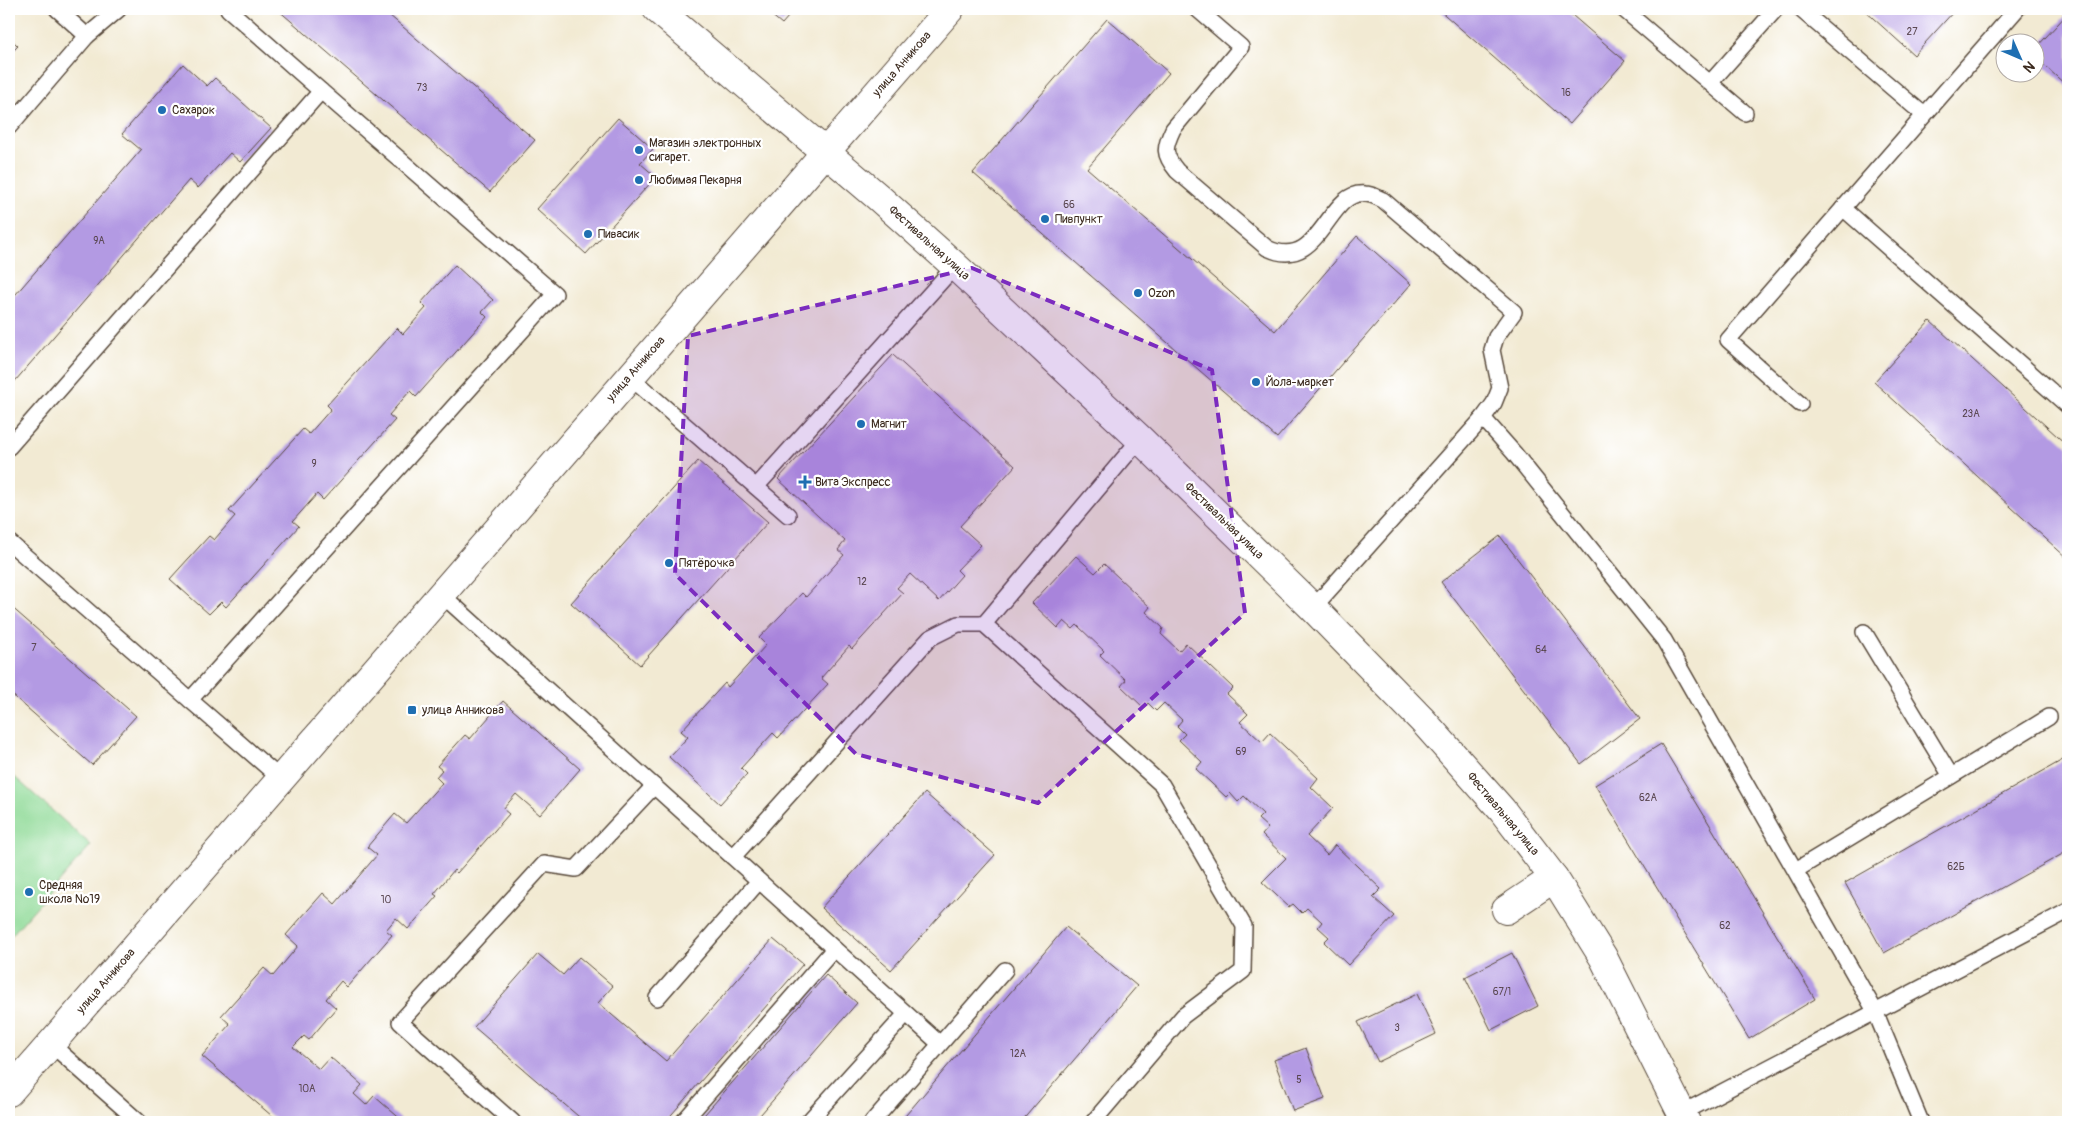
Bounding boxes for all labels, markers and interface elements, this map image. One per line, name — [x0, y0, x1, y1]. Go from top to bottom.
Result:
house number: 27 — [1907, 26, 1918, 38]
street label: улица Анникова — [869, 28, 935, 101]
north arrow — [1994, 32, 2044, 82]
text: N — [2019, 57, 2038, 76]
house number: 73 — [417, 82, 428, 94]
house number: 16 — [1561, 87, 1571, 99]
place label: Сахарок — [172, 103, 215, 118]
marker: Сахарок — [156, 104, 168, 116]
place label: Магазин электронных сигарет. — [649, 136, 761, 165]
marker: Магазин электронных сигарет. — [633, 144, 645, 156]
place label: Любимая Пекарня — [648, 173, 742, 188]
marker: Любимая Пекарня — [633, 174, 645, 186]
house number: 66 — [1063, 199, 1075, 211]
street label: Фестивальная улица — [885, 203, 973, 284]
place label: Пивпункт — [1055, 212, 1103, 227]
marker: Пивпункт — [1039, 213, 1051, 225]
place label: Пивасик — [598, 227, 640, 242]
marker: Пивасик — [582, 228, 594, 240]
house number: 9А — [93, 235, 105, 247]
place label: Ozon — [1148, 286, 1175, 301]
marker: Ozon — [1132, 287, 1144, 299]
street label: улица Анникова — [603, 333, 669, 406]
place label: Йола-маркет — [1266, 375, 1334, 390]
marker: Йола-маркет — [1250, 376, 1262, 388]
house number: 23А — [1962, 408, 1980, 420]
place label: Магнит — [871, 417, 907, 432]
marker: Магнит — [855, 418, 867, 430]
house number: 9 — [311, 458, 317, 470]
place label: Вита Экспресс — [815, 475, 891, 490]
marker: Вита Экспресс — [799, 476, 811, 488]
street label: Фестивальная улица — [1181, 479, 1267, 563]
place label: Пятёрочка — [679, 556, 735, 571]
marker: Пятёрочка — [663, 557, 675, 569]
house number: 12 — [857, 576, 867, 588]
house number: 7 — [31, 642, 37, 654]
house number: 64 — [1535, 644, 1547, 656]
place label: улица Анникова — [421, 703, 504, 718]
marker: улица Анникова — [406, 704, 418, 716]
house number: 69 — [1236, 746, 1246, 758]
street label: Фестивальная улица — [1464, 769, 1542, 859]
house number: 62А — [1639, 792, 1657, 804]
house number: 62Б — [1947, 861, 1965, 873]
place label: Средняя школа №19 — [39, 878, 100, 907]
marker: Средняя школа №19 — [23, 886, 35, 898]
house number: 10 — [381, 894, 392, 906]
house number: 62 — [1719, 920, 1731, 932]
street label: улица Анникова — [73, 945, 139, 1018]
house number: 67/1 — [1493, 986, 1511, 998]
house number: 3 — [1394, 1022, 1400, 1034]
house number: 12А — [1010, 1048, 1027, 1060]
house number: 5 — [1296, 1074, 1302, 1086]
house number: 10А — [298, 1083, 316, 1095]

